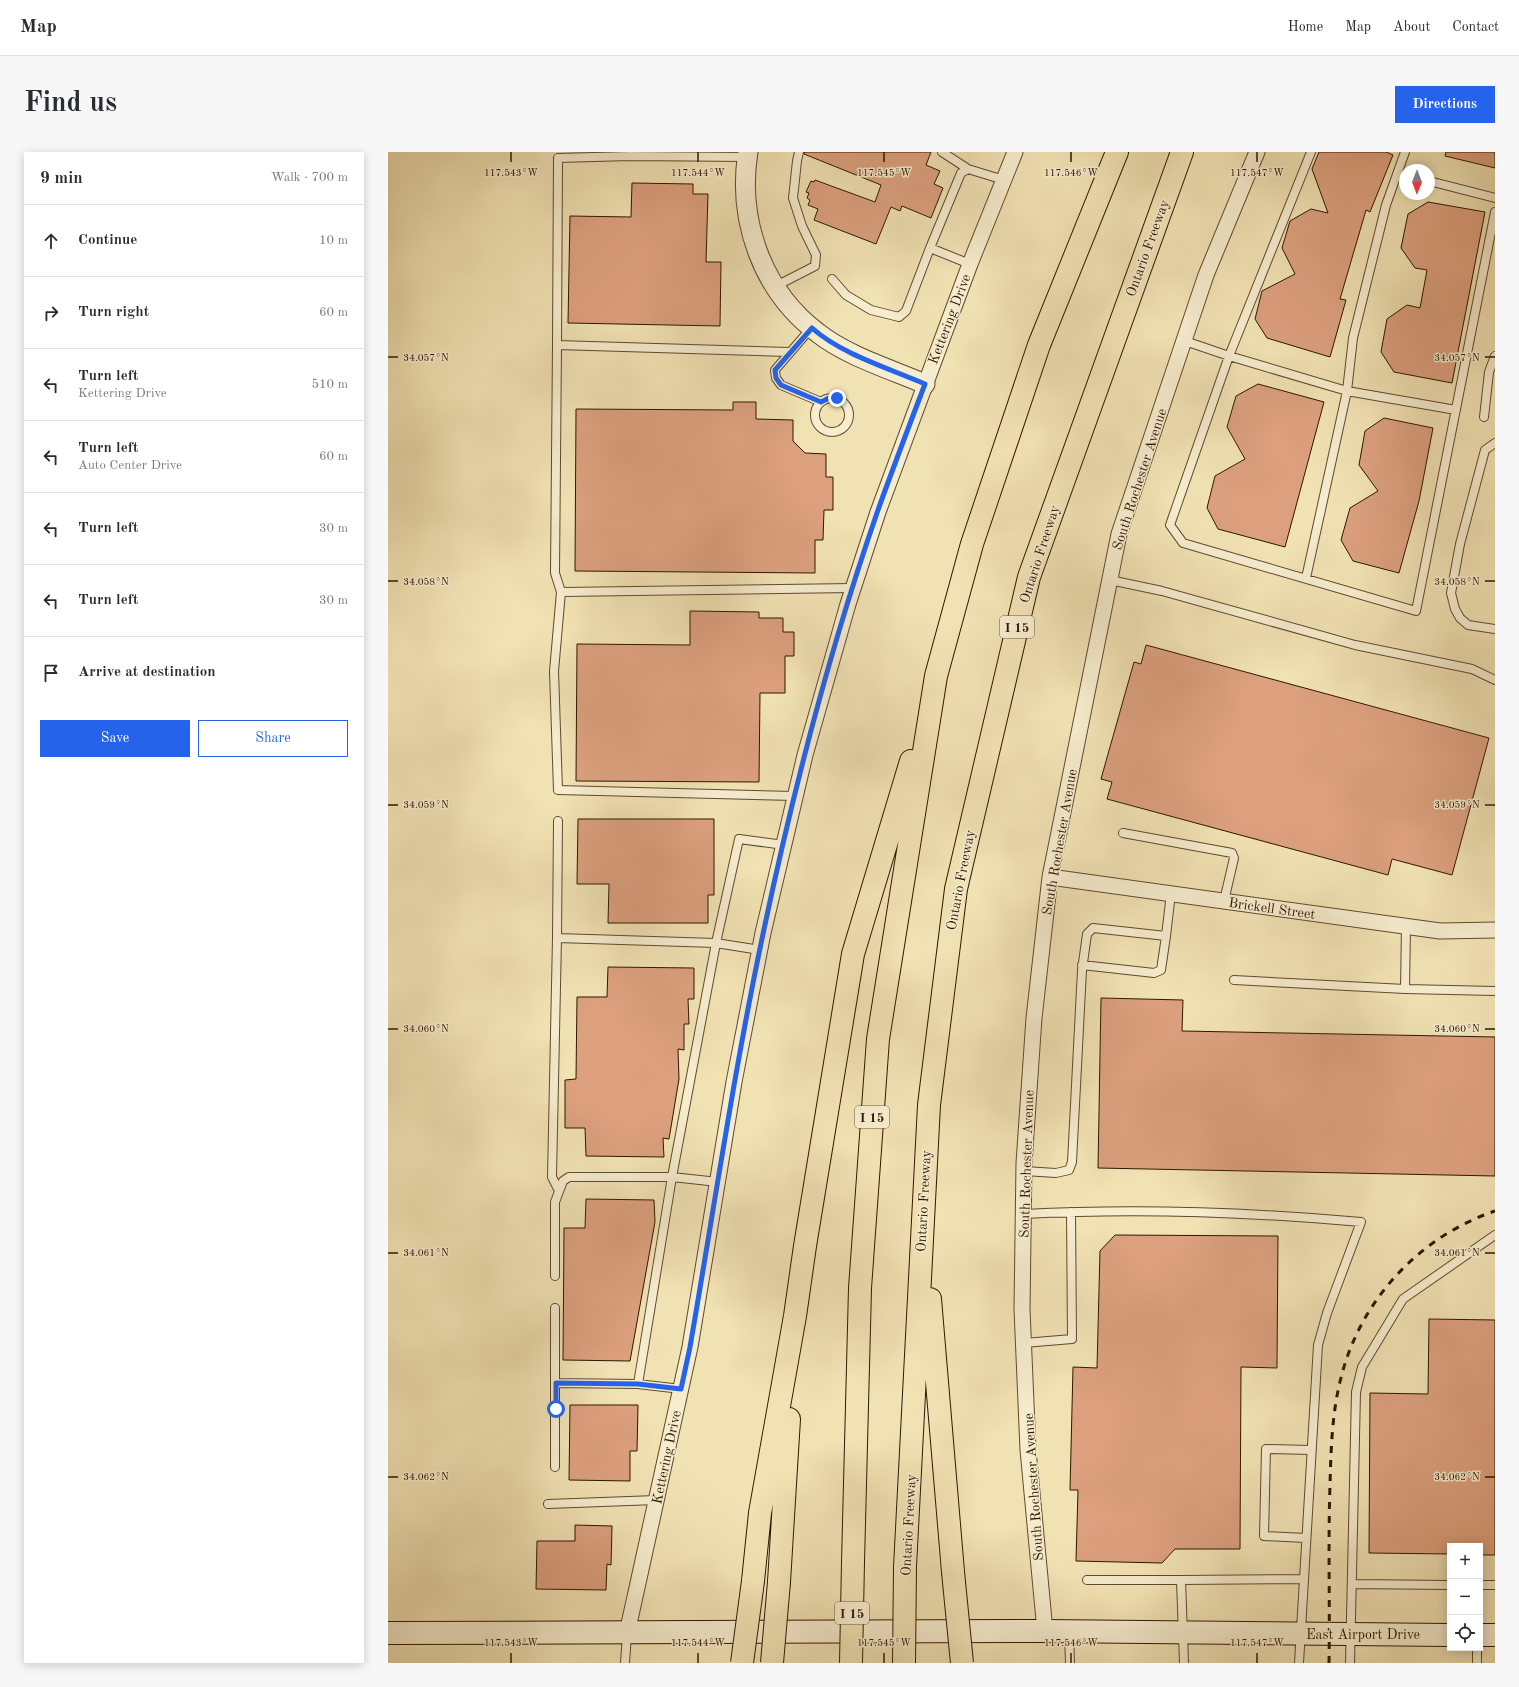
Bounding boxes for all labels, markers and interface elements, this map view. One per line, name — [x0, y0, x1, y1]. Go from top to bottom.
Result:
text: Map — [20, 18, 57, 37]
text: Home — [1288, 20, 1323, 34]
text: Map — [1345, 20, 1371, 34]
text: About — [1393, 20, 1430, 34]
text: Contact — [1452, 20, 1499, 34]
button: Directions — [1395, 86, 1495, 123]
text: Find us — [24, 90, 117, 118]
north arrow — [1399, 164, 1435, 200]
text: 117.543°W — [484, 168, 538, 178]
text: 117.544°W — [671, 168, 725, 178]
text: 117.545°W — [857, 168, 911, 178]
text: 117.546°W — [1044, 168, 1098, 178]
text: 117.547°W — [1230, 168, 1284, 178]
text: 9 min — [40, 170, 83, 187]
text: Walk · 700 m — [271, 171, 348, 184]
street label: Ontario Freeway — [1124, 197, 1172, 299]
icon: ahead — [40, 230, 62, 252]
text: Continue — [78, 233, 137, 248]
text: 10 m — [319, 234, 348, 247]
street label: Kettering Drive — [926, 272, 974, 366]
icon: right — [40, 302, 62, 324]
text: Turn right — [78, 305, 149, 320]
text: 60 m — [319, 306, 348, 319]
text: 34.057°N — [403, 353, 449, 363]
text: 34.057°N — [1434, 353, 1480, 363]
text: Turn left — [78, 369, 138, 384]
icon: left — [40, 374, 62, 396]
text: 510 m — [311, 378, 348, 391]
text: Kettering Drive — [78, 387, 167, 400]
route end — [828, 389, 846, 407]
street label: South Rochester Avenue — [1110, 407, 1170, 552]
text: Turn left — [78, 441, 138, 456]
icon: left — [40, 446, 62, 468]
text: 60 m — [319, 450, 348, 463]
text: Auto Center Drive — [78, 459, 182, 472]
street label: Ontario Freeway — [1018, 503, 1063, 605]
icon: left — [40, 518, 62, 540]
text: Turn left — [78, 521, 138, 536]
text: 30 m — [319, 522, 348, 535]
text: 34.058°N — [403, 577, 449, 587]
text: 34.058°N — [1434, 577, 1480, 587]
icon: left — [40, 590, 62, 612]
text: Turn left — [78, 593, 138, 608]
text: 30 m — [319, 594, 348, 607]
road number: I 15 — [1000, 616, 1034, 638]
icon: arrive — [40, 662, 62, 684]
text: Arrive at destination — [78, 665, 216, 680]
button: Save — [40, 720, 190, 757]
button: Share — [198, 720, 348, 757]
street label: South Rochester Avenue — [1040, 768, 1080, 916]
text: 34.059°N — [403, 800, 449, 810]
text: 34.059°N — [1434, 800, 1480, 810]
street label: Ontario Freeway — [944, 828, 978, 932]
street label: Brickell Street — [1228, 896, 1316, 922]
text: 34.060°N — [403, 1024, 449, 1034]
text: 34.060°N — [1434, 1024, 1480, 1034]
street label: South Rochester Avenue — [1017, 1090, 1037, 1238]
road number: I 15 — [855, 1106, 889, 1128]
street label: Ontario Freeway — [914, 1149, 934, 1252]
text: 34.061°N — [403, 1248, 449, 1258]
text: 34.061°N — [1434, 1248, 1480, 1258]
route start — [547, 1400, 565, 1418]
street label: Kettering Drive — [650, 1409, 684, 1505]
street label: South Rochester Avenue — [1022, 1413, 1046, 1561]
text: 34.062°N — [403, 1472, 449, 1482]
text: 34.062°N — [1434, 1472, 1480, 1482]
street label: Ontario Freeway — [899, 1473, 919, 1576]
map controls — [1447, 1543, 1483, 1651]
button: + — [1447, 1543, 1483, 1579]
button: − — [1447, 1579, 1483, 1615]
road number: I 15 — [835, 1602, 869, 1624]
button: locate — [1447, 1615, 1483, 1651]
street label: East Airport Drive — [1306, 1628, 1420, 1642]
text: 117.543°W — [484, 1638, 538, 1648]
text: 117.544°W — [671, 1638, 725, 1648]
text: 117.545°W — [857, 1638, 911, 1648]
text: 117.546°W — [1044, 1638, 1098, 1648]
text: 117.547°W — [1230, 1638, 1284, 1648]

